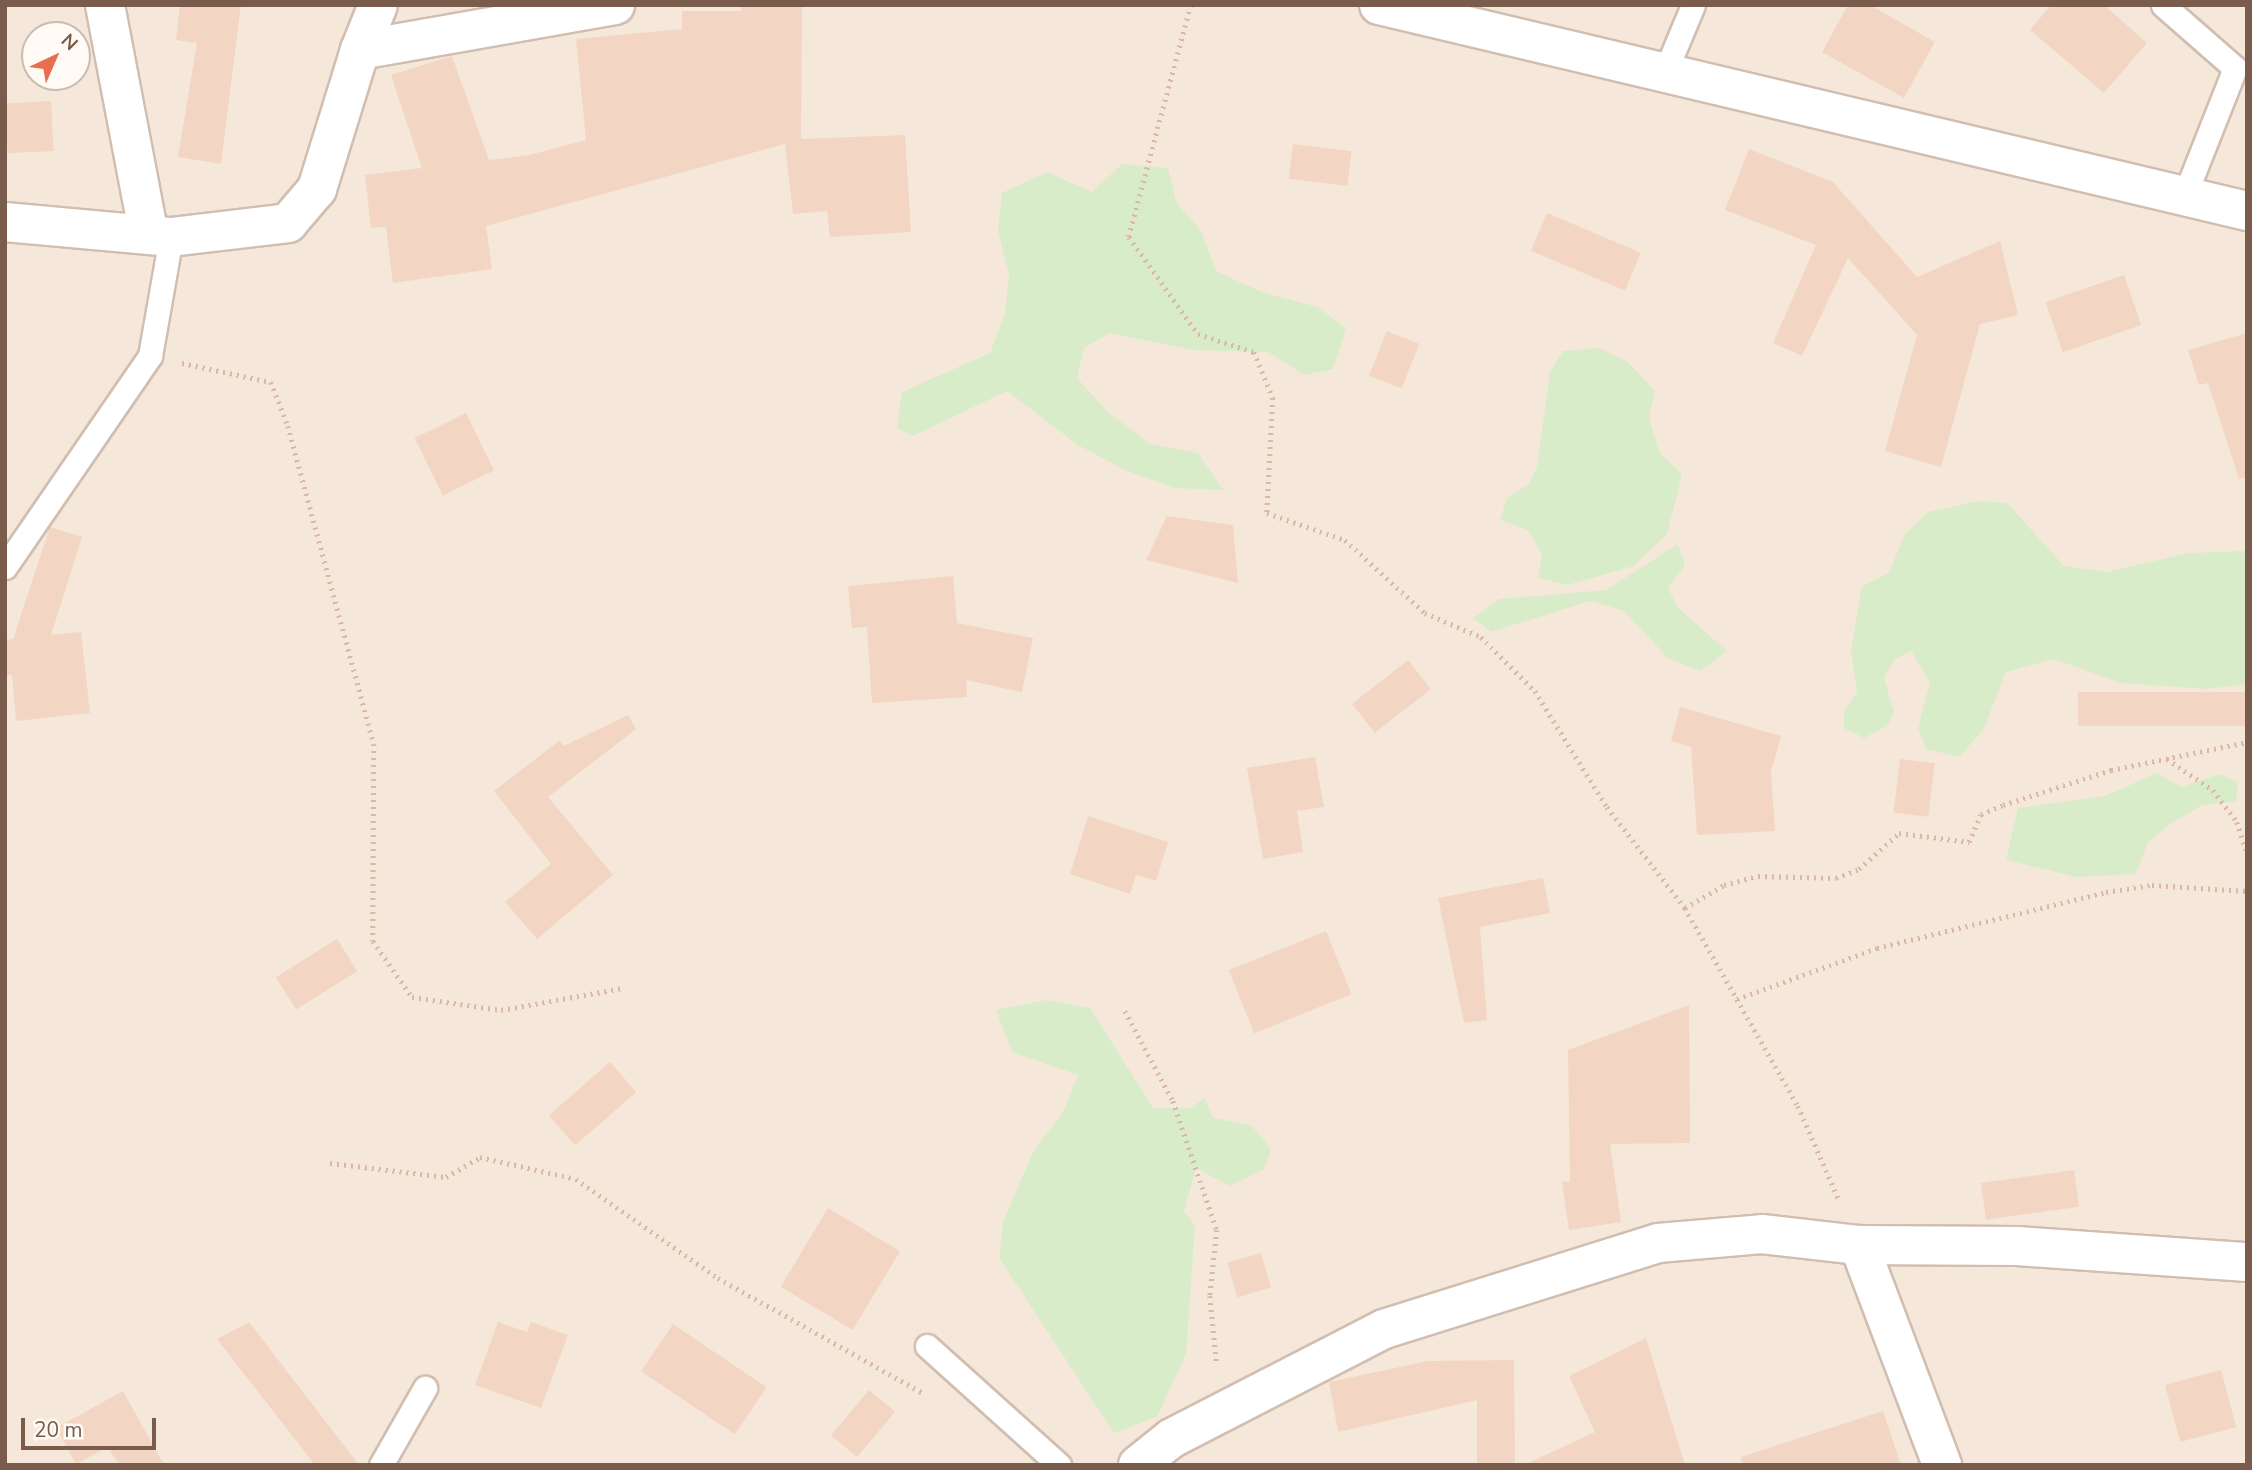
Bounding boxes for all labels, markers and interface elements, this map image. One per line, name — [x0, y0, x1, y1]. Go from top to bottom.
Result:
north arrow — [21, 21, 91, 91]
text: N — [55, 28, 83, 57]
scale bar — [24, 1404, 159, 1448]
text: 20 m — [34, 1416, 83, 1444]

